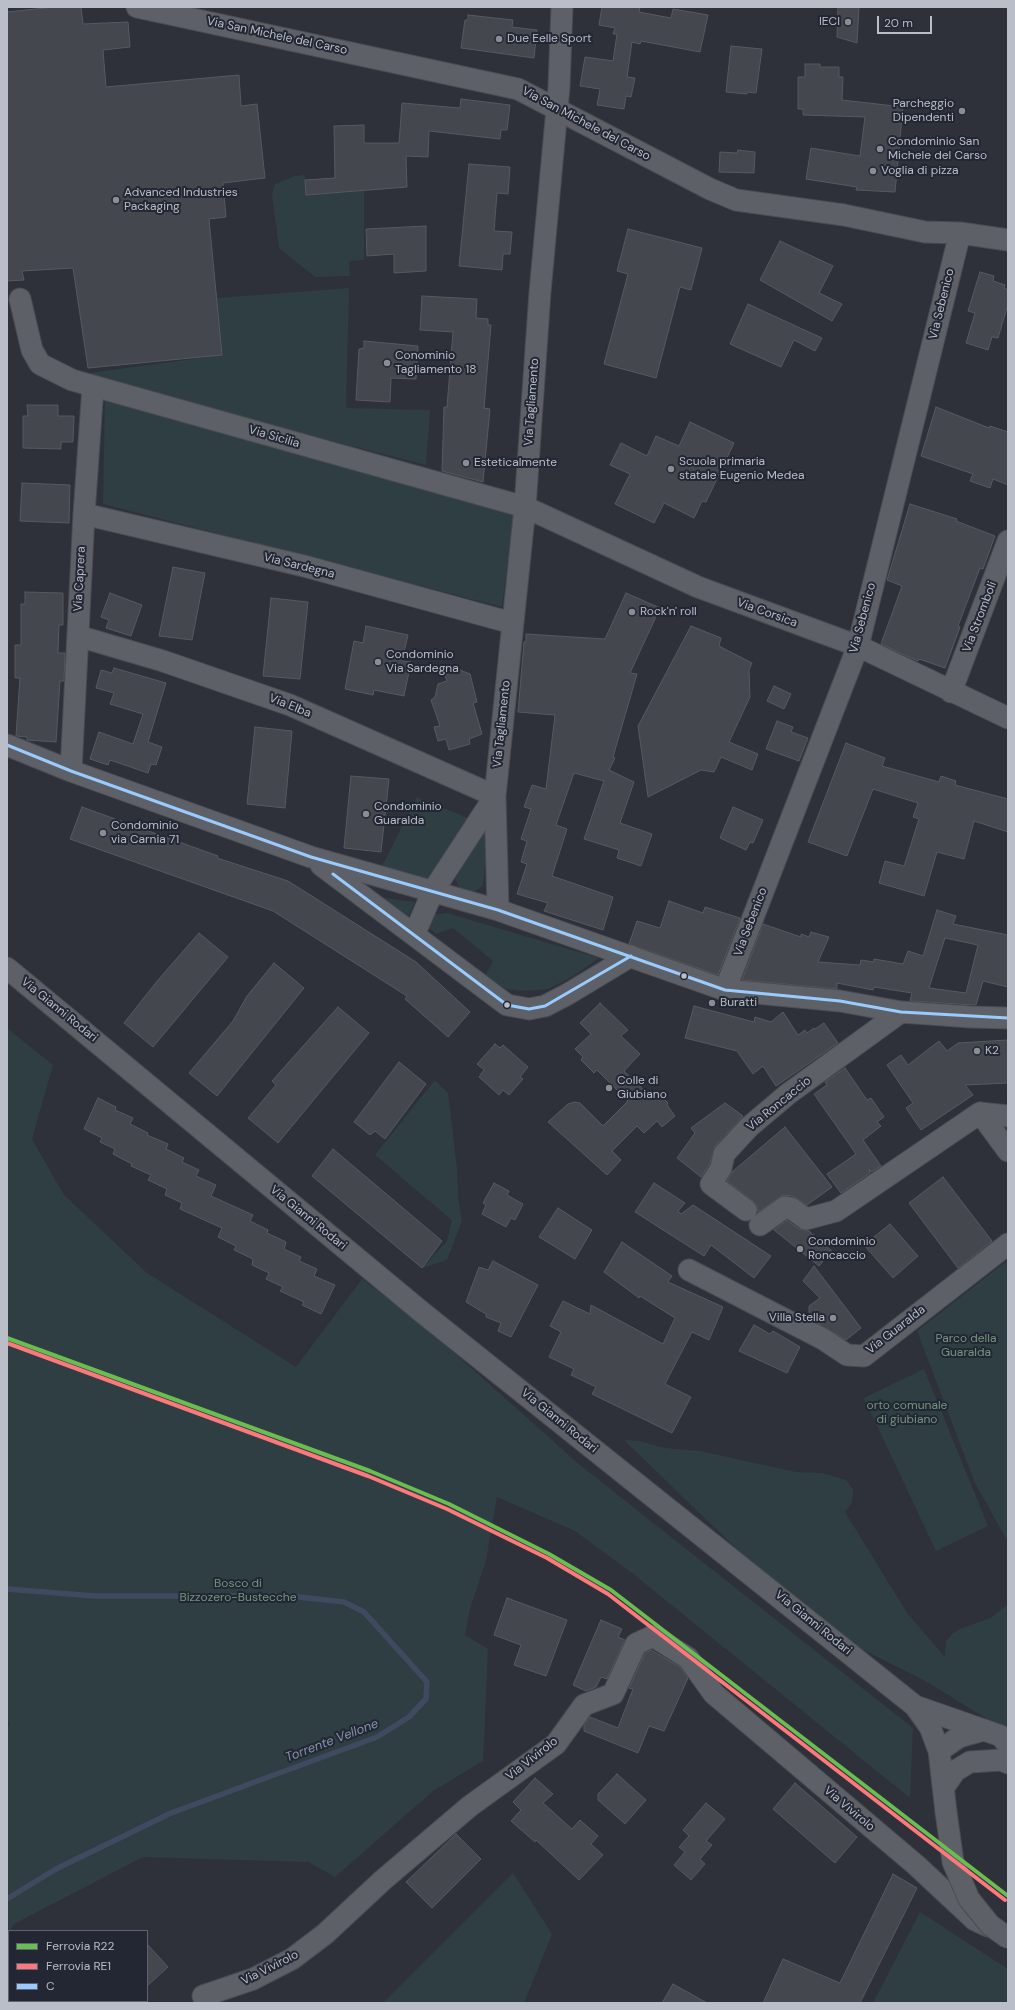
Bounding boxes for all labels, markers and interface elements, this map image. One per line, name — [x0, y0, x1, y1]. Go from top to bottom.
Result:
scale bar — [879, 8, 934, 34]
street label: Via San Michele del Carso — [205, 14, 349, 58]
place label: IECI — [819, 15, 840, 29]
text: 20 m — [884, 15, 913, 31]
marker: IECI — [843, 17, 853, 27]
place label: Due Eelle Sport — [507, 32, 592, 46]
marker: Due Eelle Sport — [494, 34, 504, 44]
street label: Via San Michele del Carso — [519, 84, 653, 164]
place label: Parcheggio Dipendenti — [893, 97, 954, 125]
marker: Parcheggio Dipendenti — [957, 106, 967, 116]
place label: Condominio San Michele del Carso — [888, 135, 987, 163]
marker: Condominio San Michele del Carso — [875, 144, 885, 154]
place label: Voglia di pizza — [881, 164, 959, 178]
marker: Voglia di pizza — [868, 166, 878, 176]
place label: Advanced Industries Packaging — [124, 186, 238, 214]
marker: Advanced Industries Packaging — [111, 195, 121, 205]
street label: Via Sebenico — [926, 267, 958, 341]
place label: Conominio Tagliamento 18 — [395, 349, 476, 377]
marker: Conominio Tagliamento 18 — [382, 358, 392, 368]
street label: Via Tagliamento — [522, 358, 542, 446]
street label: Via Sicilia — [247, 423, 301, 451]
place label: Scuola primaria statale Eugenio Medea — [679, 455, 805, 483]
place label: Esteticalmente — [474, 456, 557, 470]
marker: Esteticalmente — [461, 458, 471, 468]
marker: Scuola primaria statale Eugenio Medea — [666, 464, 676, 474]
street label: Via Caprera — [71, 546, 89, 612]
street label: Via Sardegna — [262, 550, 336, 582]
street label: Via Stromboli — [960, 580, 1000, 654]
street label: Via Sebenico — [847, 581, 879, 655]
street label: Via Corsica — [735, 595, 799, 631]
place label: Rock'n' roll — [640, 605, 697, 619]
marker: Rock'n' roll — [627, 607, 637, 617]
place label: Condominio Via Sardegna — [386, 648, 459, 676]
marker: Condominio Via Sardegna — [373, 657, 383, 667]
street label: Via Tagliamento — [490, 680, 514, 768]
street label: Via Elba — [267, 691, 313, 721]
place label: Condominio Guaralda — [374, 800, 442, 828]
marker: Condominio Guaralda — [361, 809, 371, 819]
place label: Condominio via Carnia 71 — [111, 819, 179, 847]
marker: Condominio via Carnia 71 — [98, 828, 108, 838]
street label: Via Sebenico — [731, 886, 771, 958]
unlabelled marker — [679, 971, 689, 981]
street label: Via Gianni Rodari — [18, 975, 100, 1045]
place label: Buratti — [720, 996, 757, 1010]
marker: Buratti — [707, 998, 717, 1008]
unlabelled marker — [502, 1000, 512, 1010]
place label: K2 — [985, 1044, 999, 1058]
marker: K2 — [972, 1046, 982, 1056]
place label: Colle di Giubiano — [617, 1074, 667, 1102]
street label: Via Roncaccio — [744, 1074, 814, 1134]
marker: Colle di Giubiano — [604, 1083, 614, 1093]
street label: Via Gianni Rodari — [267, 1183, 349, 1253]
place label: Condominio Roncaccio — [808, 1235, 876, 1263]
marker: Condominio Roncaccio — [795, 1244, 805, 1254]
street label: Via Guaralda — [864, 1303, 928, 1357]
place label: Villa Stella — [769, 1311, 825, 1325]
marker: Villa Stella — [828, 1313, 838, 1323]
park label: Parco della Guaralda — [936, 1332, 996, 1360]
street label: Via Gianni Rodari — [518, 1386, 600, 1456]
park label: orto comunale di giubiano — [867, 1399, 947, 1427]
park label: Bosco di Bizzozero-Bustecche — [179, 1577, 297, 1605]
street label: Via Gianni Rodari — [772, 1588, 854, 1658]
water label: Torrente Vellone — [283, 1716, 381, 1766]
street label: Via Vivirolo — [503, 1734, 561, 1784]
street label: Via Vivirolo — [821, 1784, 877, 1834]
legend — [8, 1930, 148, 2002]
text: Ferrovia R22 — [46, 1938, 114, 1954]
street label: Via Vivirolo — [239, 1948, 301, 1988]
text: Ferrovia RE1 — [46, 1958, 111, 1974]
text: C — [46, 1978, 55, 1994]

